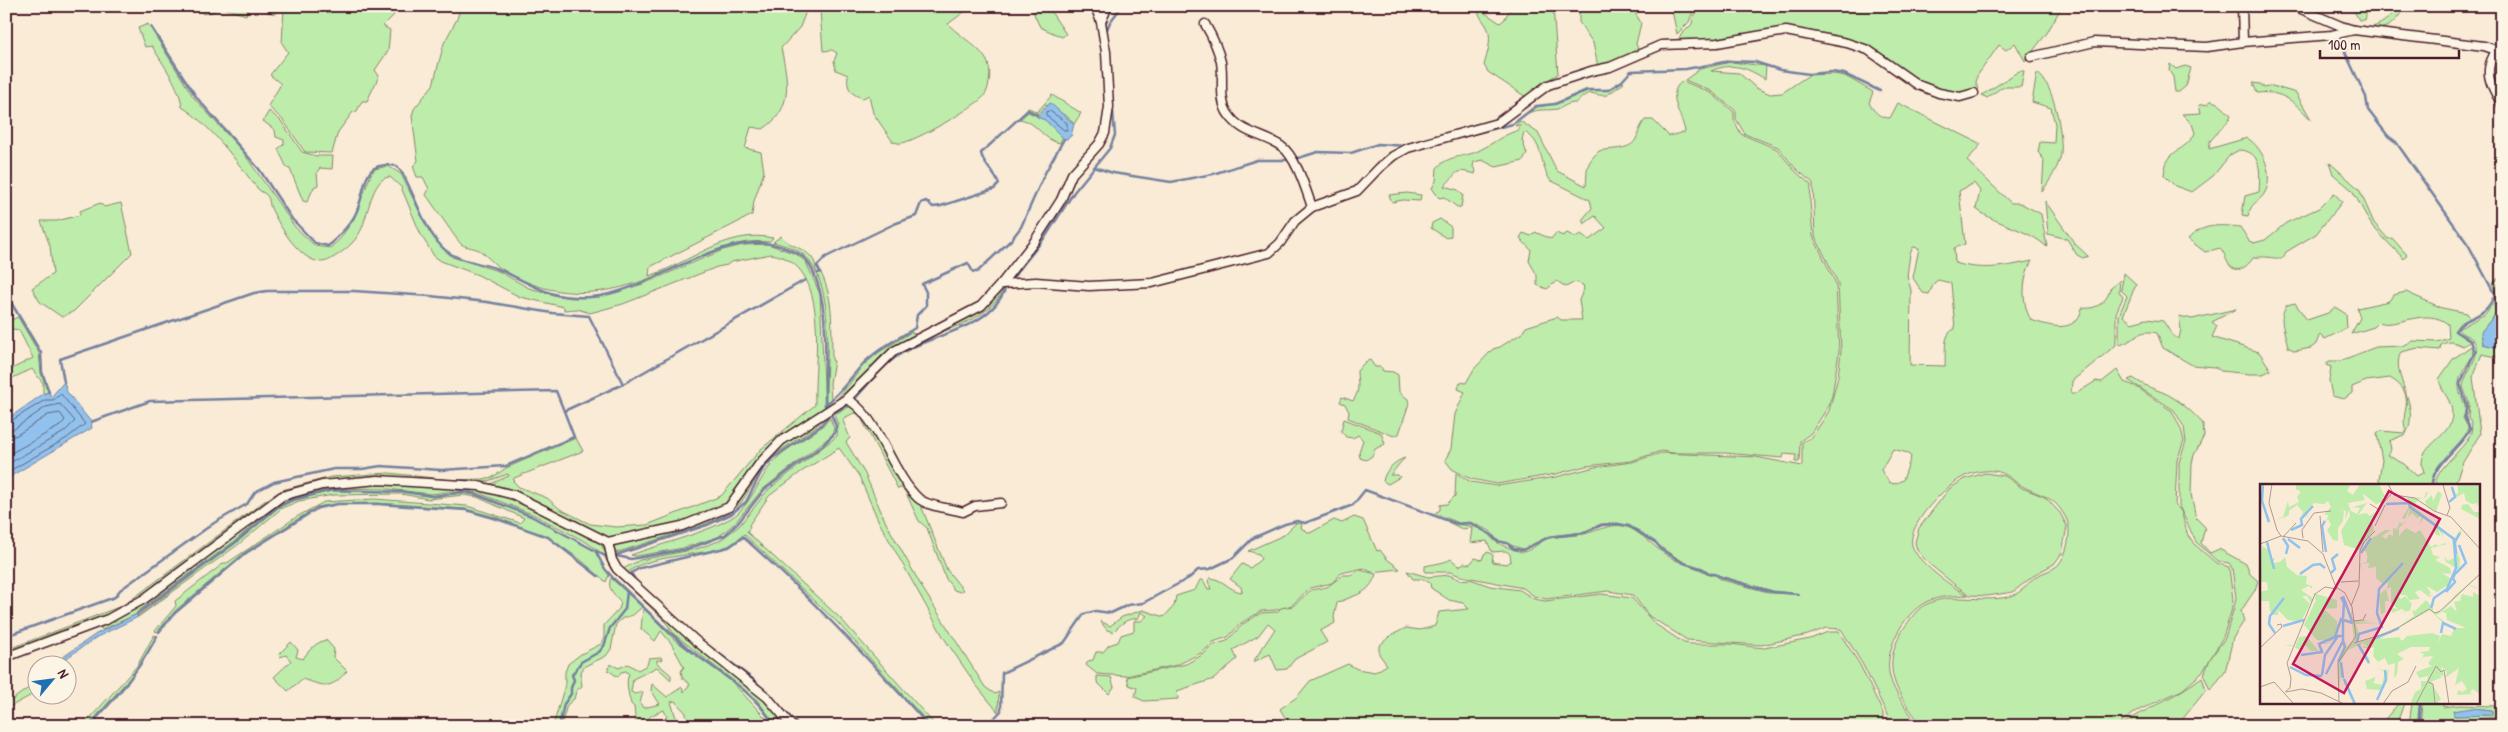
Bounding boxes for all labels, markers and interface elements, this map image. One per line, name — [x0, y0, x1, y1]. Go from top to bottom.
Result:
scale bar — [2320, 28, 2459, 60]
text: 100 m — [2328, 34, 2361, 55]
inset map — [2260, 484, 2480, 704]
north arrow — [28, 654, 78, 704]
text: N — [54, 666, 74, 682]

